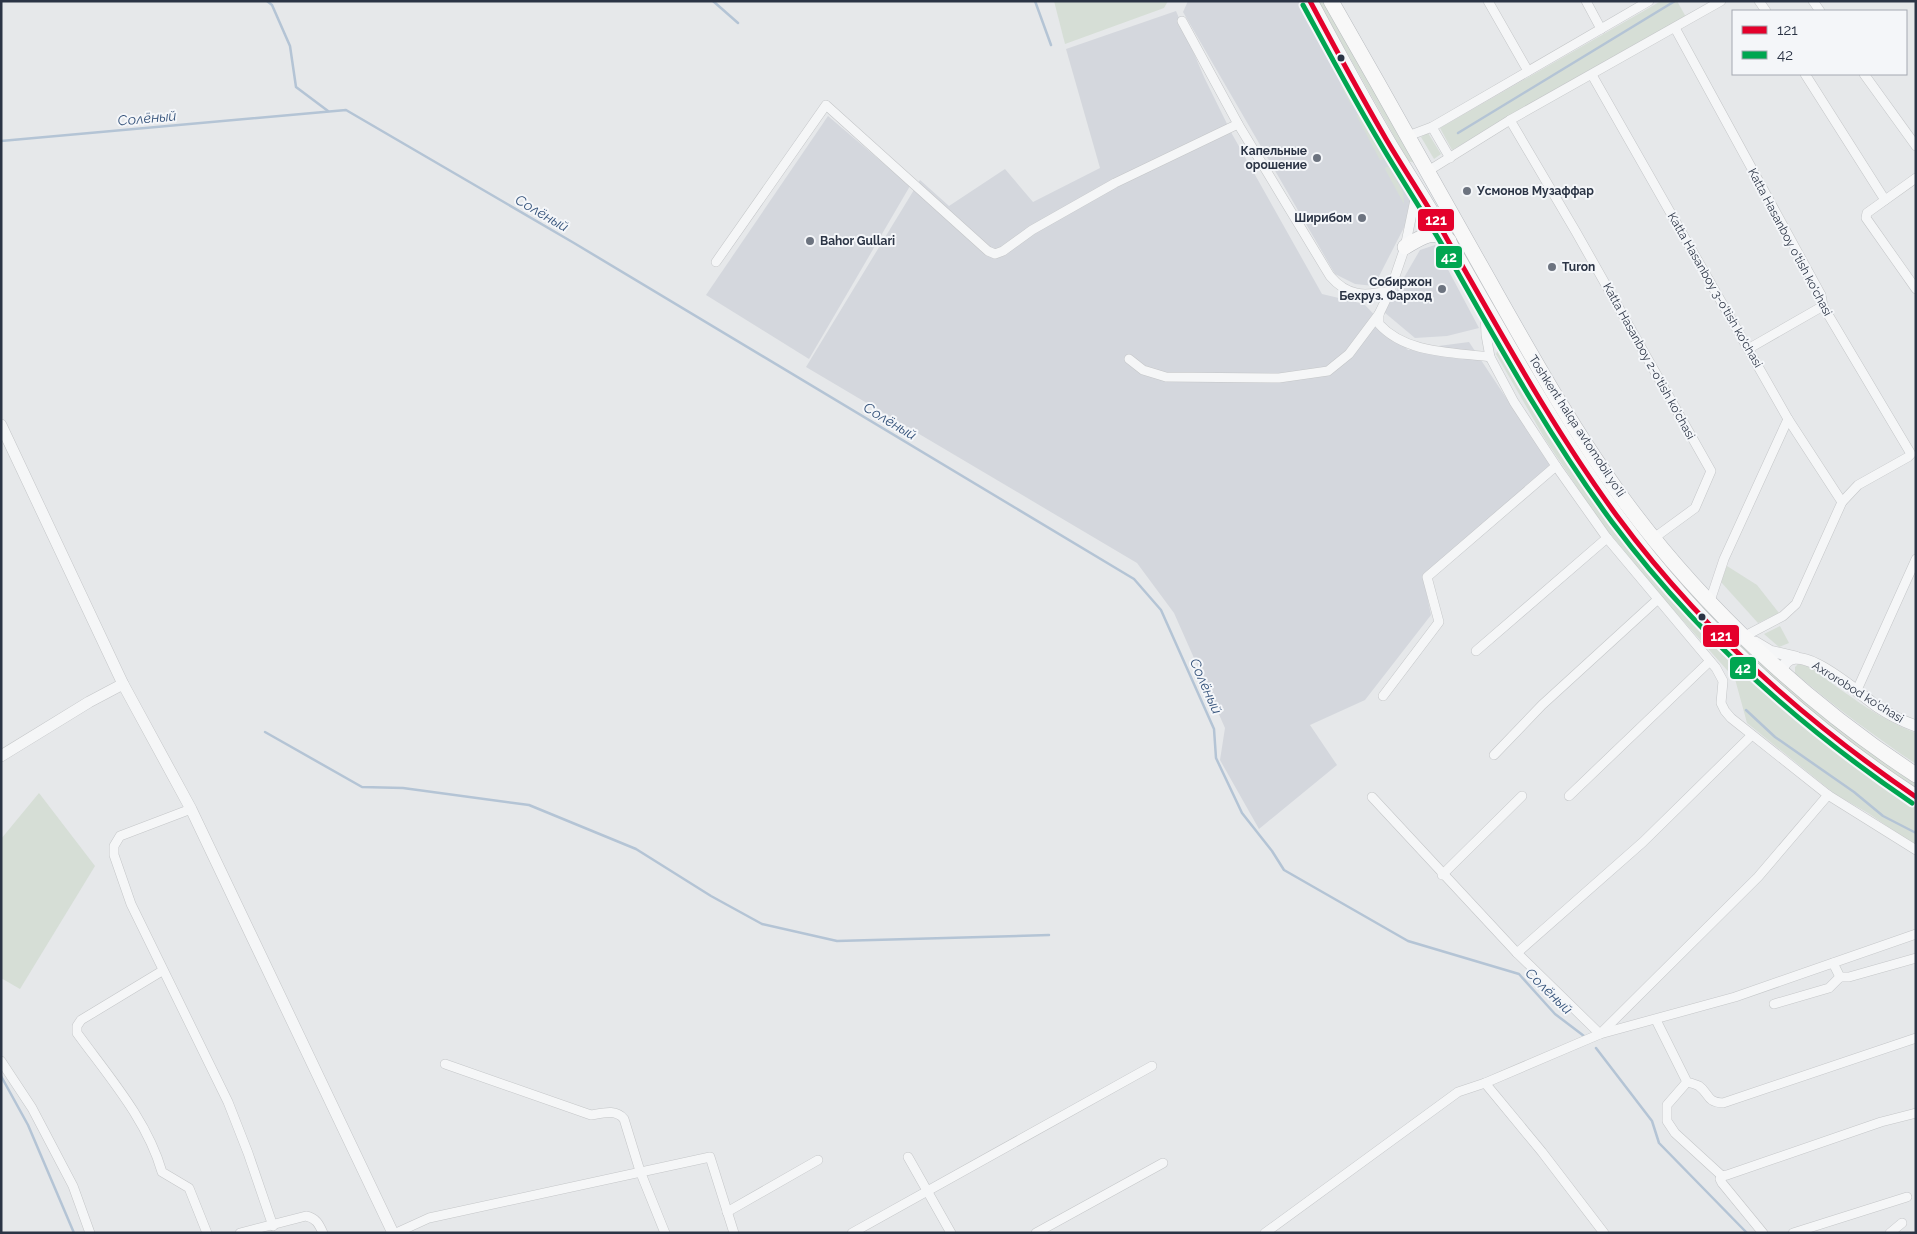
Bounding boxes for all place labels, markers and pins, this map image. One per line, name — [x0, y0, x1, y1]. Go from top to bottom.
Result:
unlabelled marker — [1336, 53, 1346, 63]
place label: Капельные орошение — [1241, 144, 1307, 172]
marker: Капельные орошение — [1311, 152, 1323, 164]
place label: Усмонов Музаффар — [1476, 184, 1594, 198]
marker: Усмонов Музаффар — [1461, 185, 1473, 197]
place label: Ширибом — [1294, 211, 1352, 225]
marker: Ширибом — [1356, 212, 1368, 224]
place label: Bahor Gullari — [820, 234, 895, 248]
marker: Bahor Gullari — [804, 235, 816, 247]
place label: Turon — [1562, 260, 1595, 274]
marker: Turon — [1546, 261, 1558, 273]
place label: Собиржон Бехруз. Фарход — [1339, 275, 1432, 303]
marker: Собиржон Бехруз. Фарход — [1436, 283, 1448, 295]
unlabelled marker — [1697, 612, 1707, 622]

